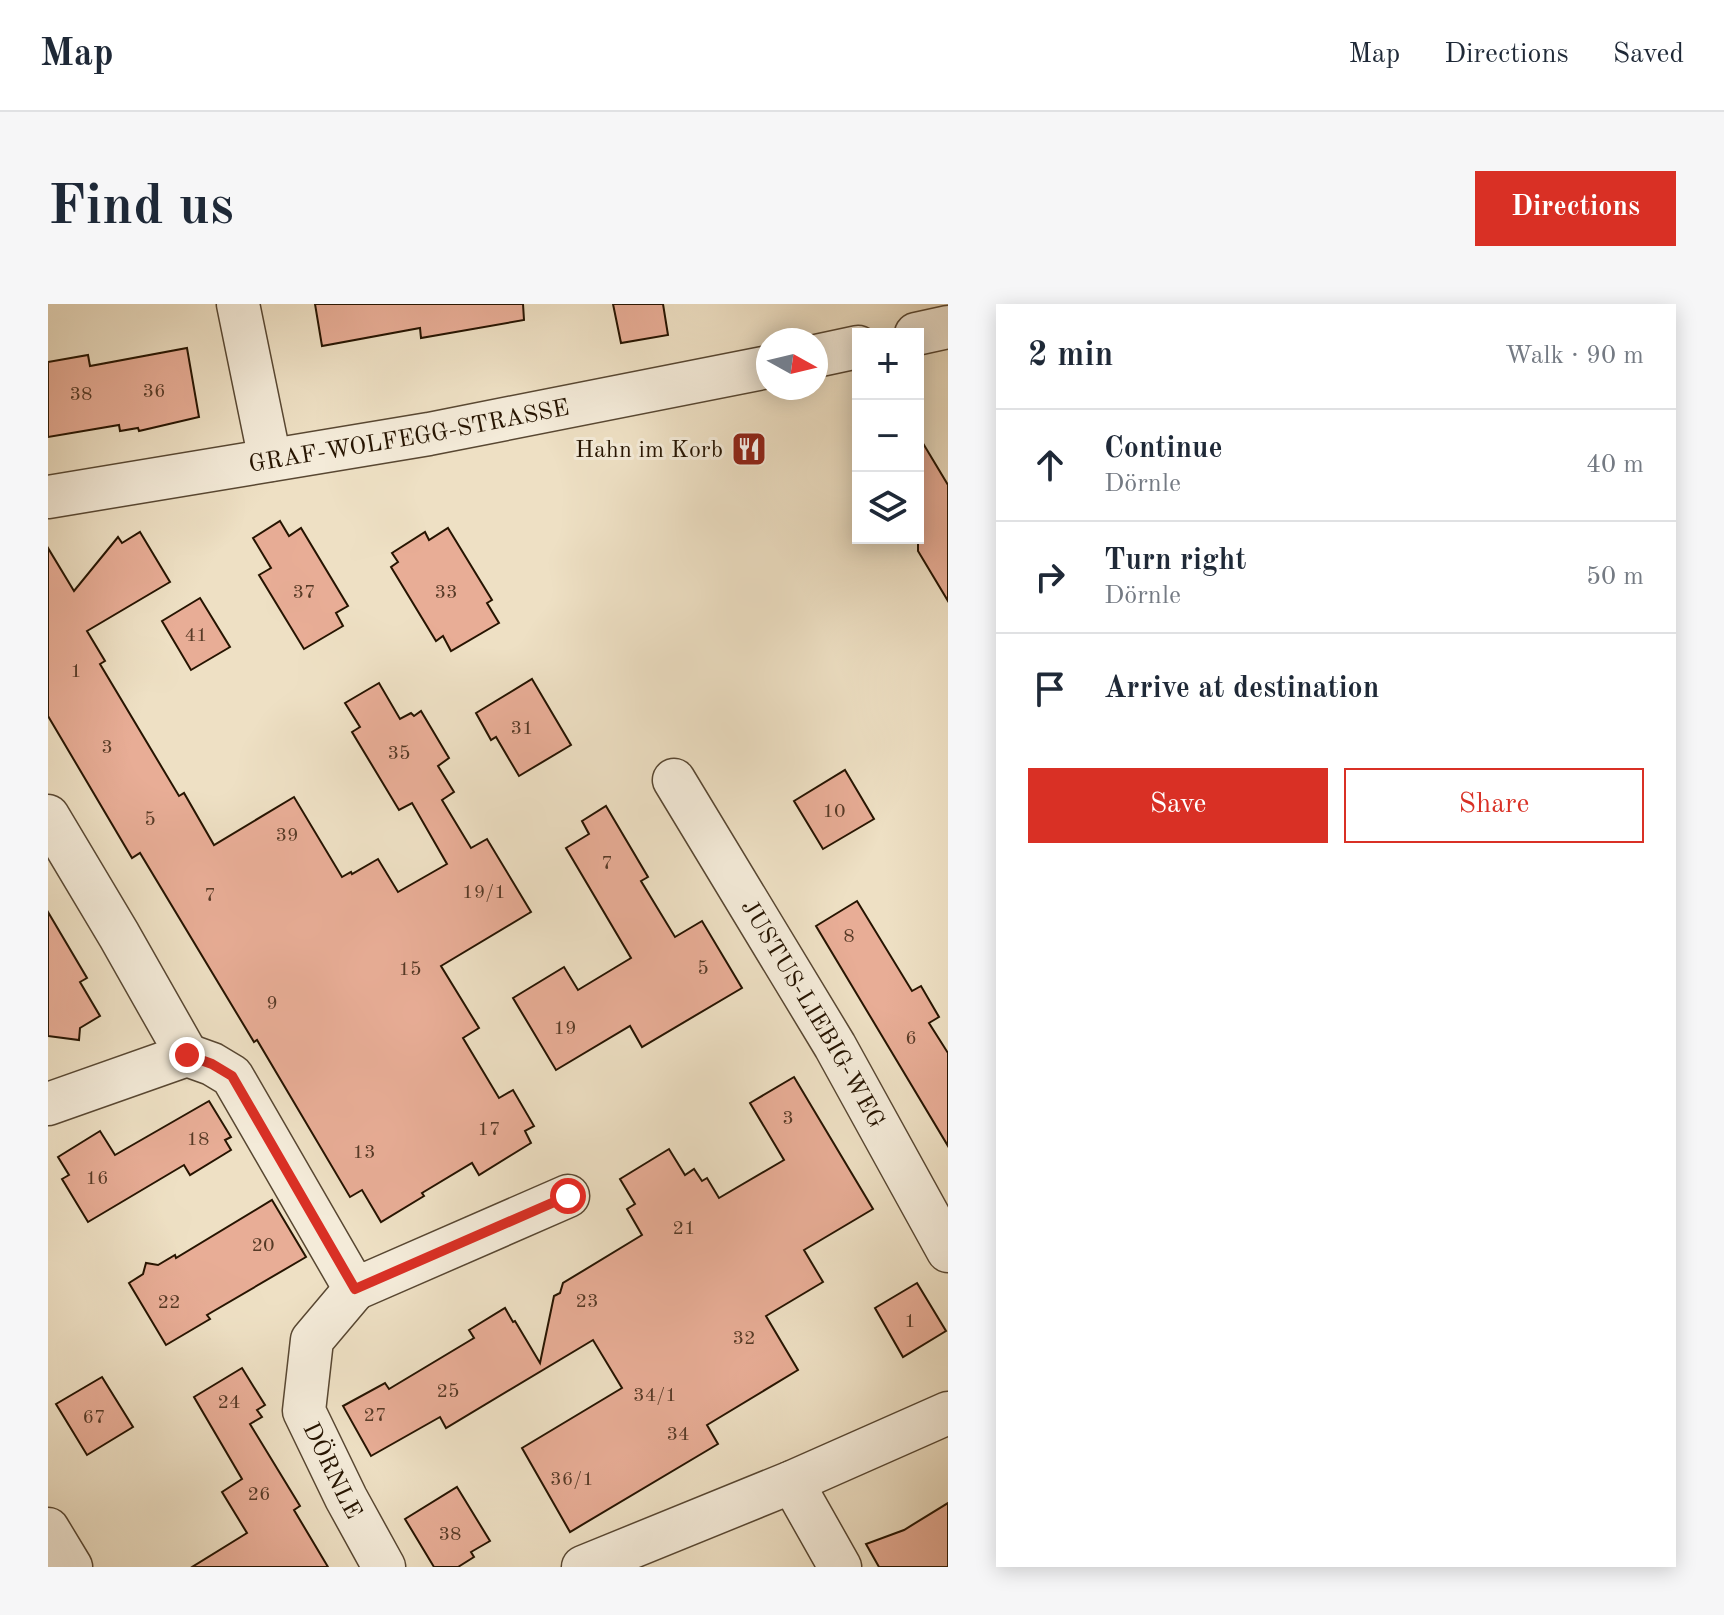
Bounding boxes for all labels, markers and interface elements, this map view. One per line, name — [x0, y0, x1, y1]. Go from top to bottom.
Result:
text: Map — [40, 36, 114, 74]
text: Map — [1348, 41, 1400, 69]
text: Directions — [1444, 41, 1569, 69]
text: Saved — [1613, 41, 1684, 69]
button: Directions — [1475, 171, 1676, 246]
text: Find us — [48, 180, 234, 236]
north arrow — [756, 328, 828, 400]
map controls — [852, 328, 924, 544]
button: + — [852, 328, 924, 400]
text: 2 min — [1028, 339, 1113, 373]
text: Walk · 90 m — [1505, 343, 1644, 369]
house number: 36 — [142, 382, 166, 402]
house number: 38 — [69, 385, 93, 405]
street label: GRAF-WOLFEGG-STRASSE — [247, 397, 571, 478]
button: − — [852, 400, 924, 472]
restaurant icon: Hahn im Korb — [730, 430, 768, 468]
text: Continue — [1104, 434, 1223, 464]
place label: Hahn im Korb — [575, 439, 723, 463]
icon: ahead — [1028, 443, 1072, 487]
text: 40 m — [1586, 452, 1644, 478]
text: Dörnle — [1104, 471, 1181, 497]
button: layers — [852, 472, 924, 544]
text: Turn right — [1104, 546, 1246, 576]
icon: right — [1028, 555, 1072, 599]
text: 50 m — [1586, 564, 1644, 590]
house number: 37 — [292, 583, 316, 603]
house number: 33 — [434, 583, 458, 603]
text: Dörnle — [1104, 583, 1181, 609]
house number: 41 — [184, 626, 208, 646]
house number: 1 — [70, 662, 82, 682]
icon: arrive — [1028, 667, 1072, 711]
text: Arrive at destination — [1104, 674, 1379, 704]
house number: 31 — [510, 719, 534, 739]
house number: 3 — [101, 738, 113, 758]
house number: 35 — [387, 744, 411, 764]
button: Save — [1028, 768, 1328, 843]
button: Share — [1344, 768, 1644, 843]
house number: 10 — [822, 802, 846, 822]
house number: 5 — [144, 810, 156, 830]
house number: 39 — [275, 826, 299, 846]
house number: 7 — [601, 854, 613, 874]
house number: 19/1 — [462, 883, 506, 903]
house number: 7 — [204, 886, 216, 906]
street label: JUSTUS-LIEBIG-WEG — [736, 896, 888, 1133]
house number: 8 — [843, 927, 855, 947]
house number: 5 — [697, 959, 709, 979]
house number: 15 — [398, 960, 422, 980]
house number: 9 — [266, 994, 278, 1014]
house number: 19 — [553, 1019, 577, 1039]
house number: 6 — [905, 1029, 917, 1049]
route end — [169, 1037, 205, 1073]
house number: 3 — [782, 1109, 794, 1129]
house number: 17 — [477, 1120, 501, 1140]
house number: 18 — [186, 1130, 210, 1150]
house number: 13 — [352, 1143, 376, 1163]
house number: 16 — [85, 1169, 109, 1189]
route start — [550, 1178, 586, 1214]
house number: 21 — [672, 1219, 696, 1239]
house number: 20 — [251, 1236, 275, 1256]
house number: 23 — [575, 1292, 599, 1312]
house number: 22 — [157, 1293, 181, 1313]
house number: 1 — [904, 1312, 916, 1332]
house number: 32 — [732, 1329, 756, 1349]
house number: 25 — [436, 1382, 460, 1402]
house number: 34/1 — [633, 1386, 677, 1406]
house number: 24 — [217, 1393, 241, 1413]
house number: 27 — [363, 1406, 387, 1426]
house number: 67 — [82, 1408, 106, 1428]
street label: DÖRNLE — [297, 1419, 365, 1523]
house number: 34 — [666, 1425, 690, 1445]
house number: 36/1 — [550, 1470, 594, 1490]
house number: 26 — [247, 1485, 271, 1505]
house number: 38 — [438, 1525, 462, 1545]

